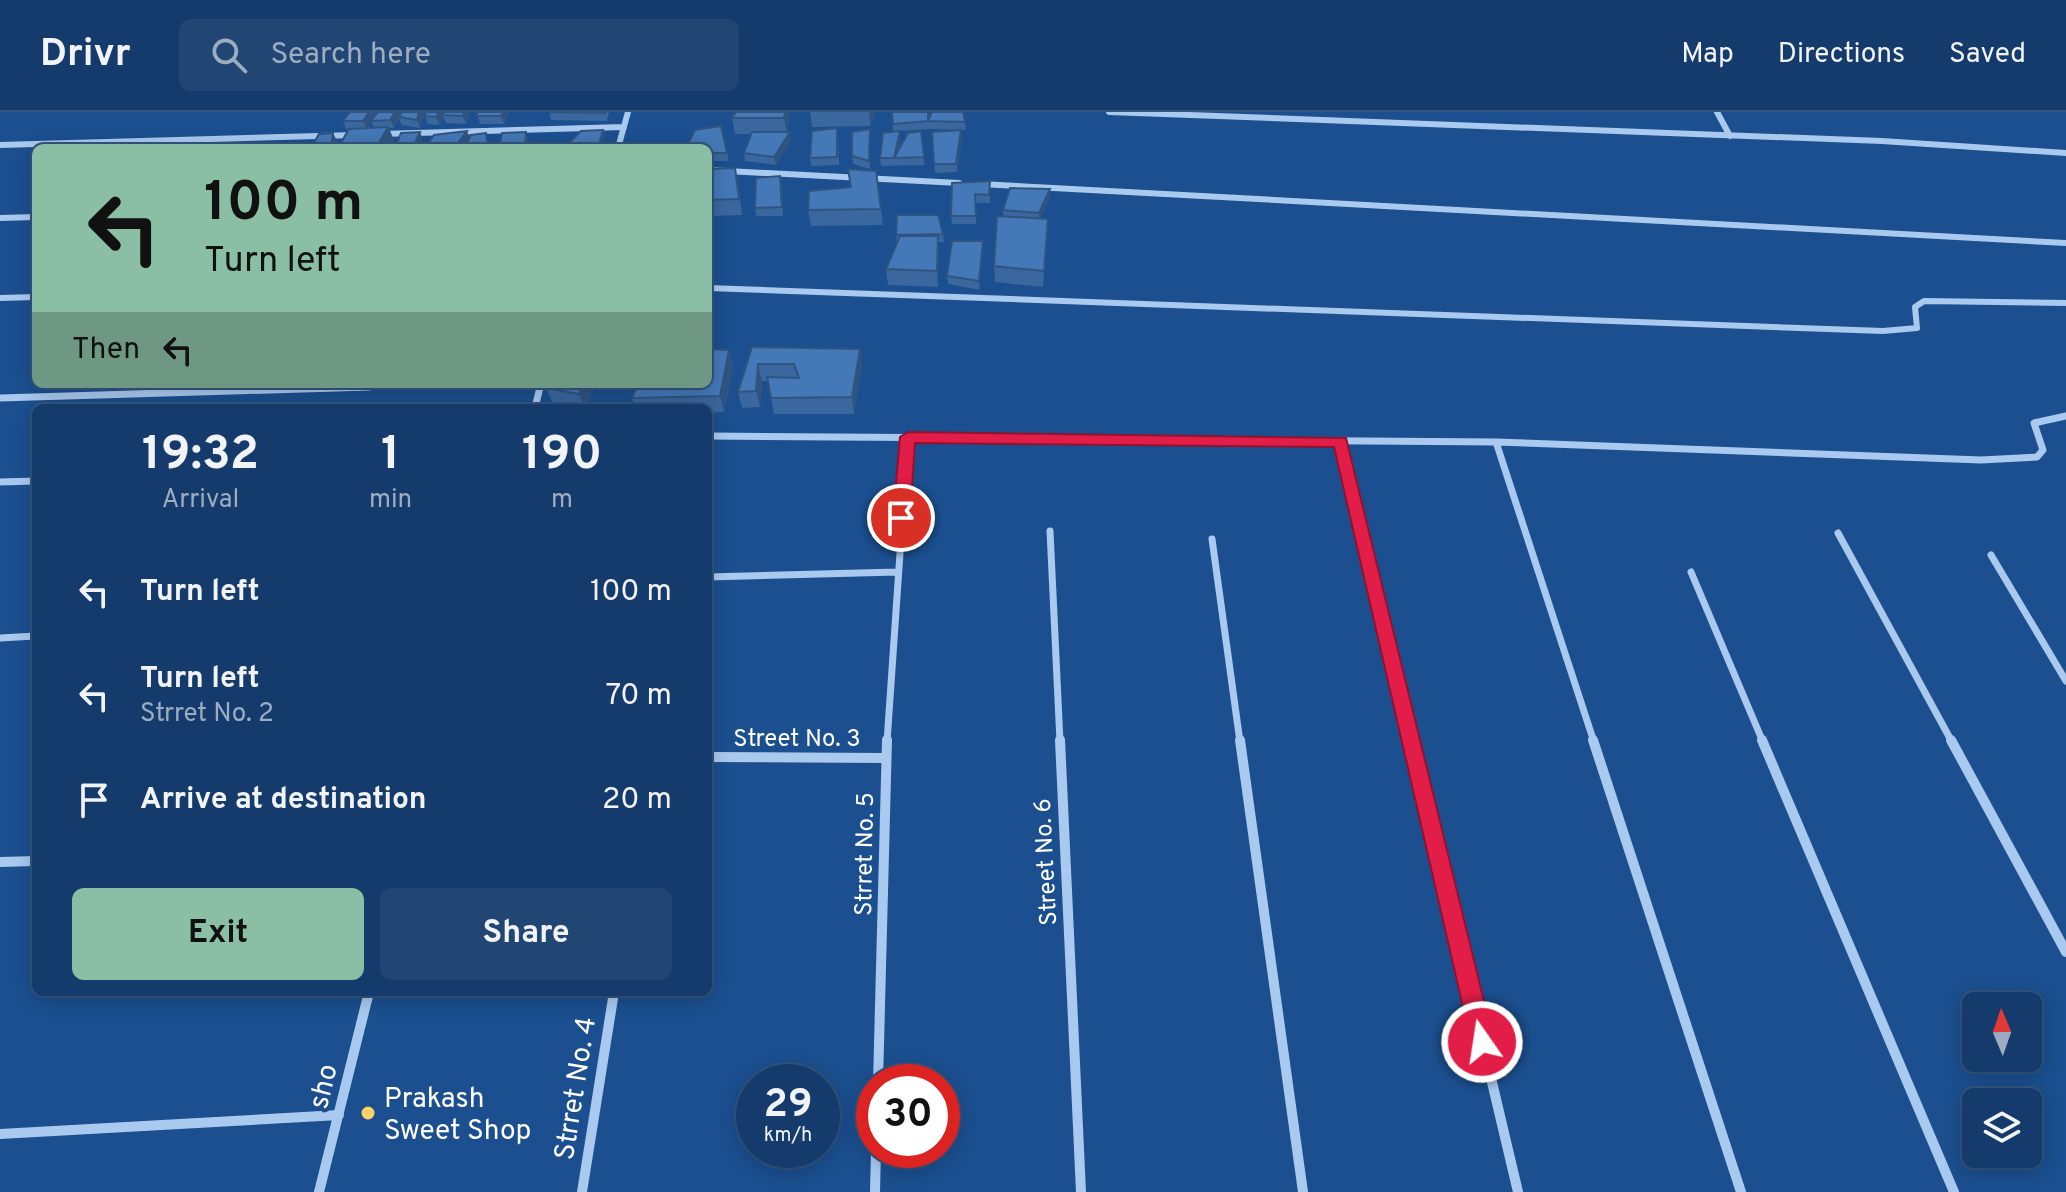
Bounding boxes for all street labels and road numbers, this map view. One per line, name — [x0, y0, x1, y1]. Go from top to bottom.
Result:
street label: Street No. 3 — [733, 725, 861, 755]
street label: Strret No. 5 — [850, 792, 882, 916]
street label: Street No. 6 — [1029, 798, 1065, 926]
street label: Strret No. 4 — [548, 1014, 606, 1163]
street label: sho — [302, 1061, 348, 1113]

